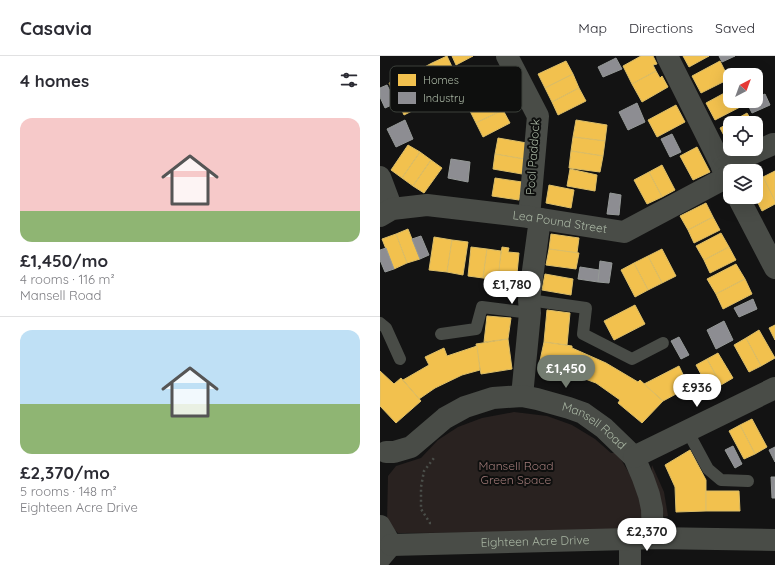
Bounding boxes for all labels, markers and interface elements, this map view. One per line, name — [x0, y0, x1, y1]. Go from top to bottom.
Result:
text: Casavia — [20, 16, 92, 40]
text: Map — [578, 19, 607, 37]
text: Directions — [629, 19, 693, 37]
text: Saved — [715, 19, 755, 37]
legend — [390, 66, 522, 112]
north arrow — [723, 68, 763, 108]
map controls — [723, 68, 763, 204]
icon: filters — [338, 69, 360, 91]
text: 4 homes — [20, 70, 89, 91]
text: Homes — [423, 73, 459, 87]
text: Industry — [423, 91, 465, 105]
button: locate — [723, 116, 763, 156]
street label: Pool Paddock — [522, 118, 543, 196]
icon: home — [154, 144, 226, 216]
button: layers — [723, 164, 763, 204]
street label: Lea Pound Street — [512, 207, 608, 236]
text: £1,450/mo — [20, 250, 108, 271]
text: 4 rooms · 116 m² — [20, 271, 115, 287]
pin: £1,780 — [479, 271, 545, 305]
text: £1,780 — [493, 276, 532, 292]
text: Mansell Road — [20, 287, 101, 303]
pin: £1,450 — [533, 355, 599, 389]
icon: home — [154, 356, 226, 428]
text: £1,450 — [546, 360, 586, 376]
pin: £936 — [673, 374, 721, 408]
text: £936 — [682, 379, 712, 395]
street label: Mansell Road — [561, 398, 629, 452]
park label: Mansell Road Green Space — [478, 458, 554, 487]
text: £2,370/mo — [20, 462, 110, 483]
text: 5 rooms · 148 m² — [20, 483, 117, 499]
text: Eighteen Acre Drive — [20, 499, 138, 515]
pin: £2,370 — [614, 518, 680, 552]
text: £2,370 — [626, 523, 668, 539]
street label: Eighteen Acre Drive — [480, 532, 590, 550]

